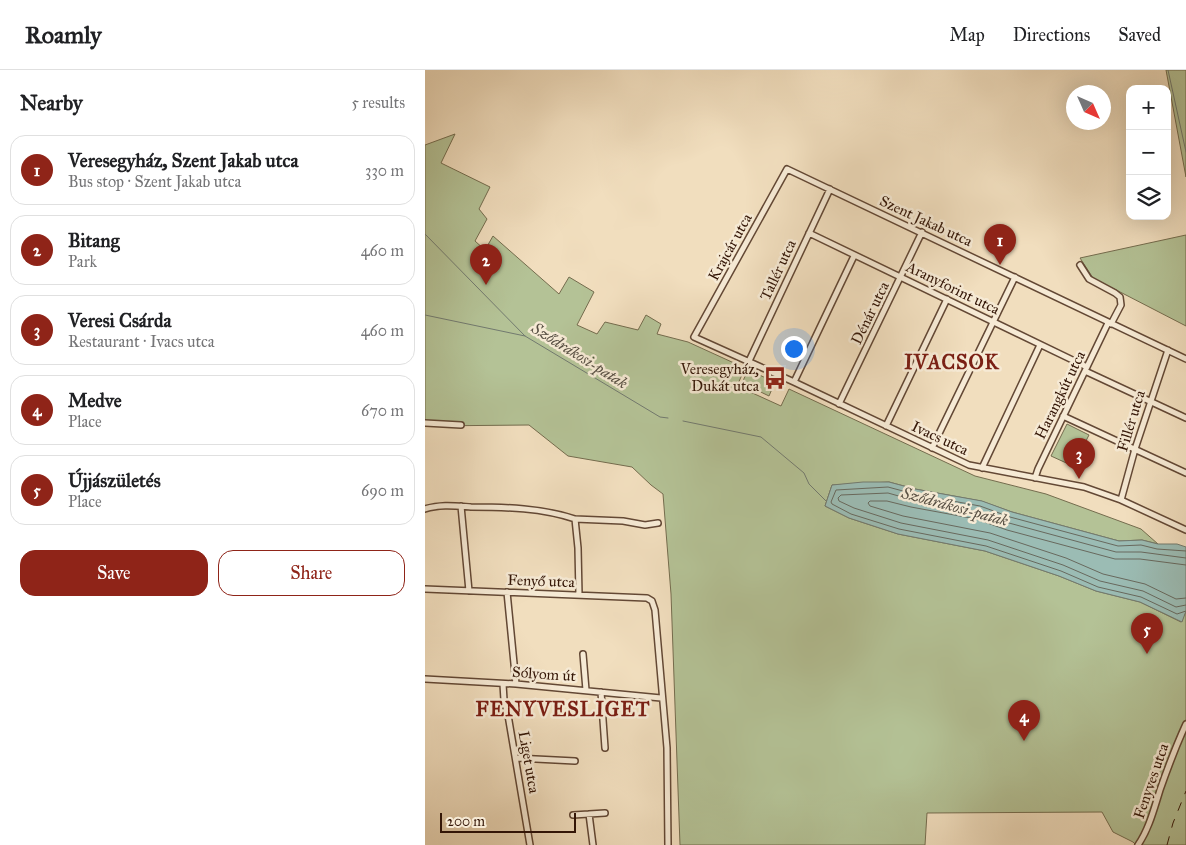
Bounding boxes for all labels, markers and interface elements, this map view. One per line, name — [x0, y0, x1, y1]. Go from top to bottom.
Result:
text: Roamly — [25, 20, 102, 50]
text: Map — [949, 24, 985, 46]
text: Directions — [1013, 24, 1090, 46]
text: Saved — [1118, 24, 1161, 46]
north arrow — [1066, 85, 1111, 130]
map controls — [1126, 85, 1171, 220]
button: + — [1126, 85, 1171, 130]
text: Nearby — [20, 90, 83, 116]
text: 5 results — [351, 93, 405, 112]
button: − — [1126, 130, 1171, 175]
text: Veresegyház, Szent Jakab utca — [68, 149, 298, 172]
text: 1 — [34, 161, 40, 180]
text: 330 m — [365, 161, 404, 180]
text: Bus stop · Szent Jakab utca — [68, 172, 241, 191]
button: layers — [1126, 175, 1171, 220]
street label: Szent Jakab utca — [876, 192, 976, 252]
street label: Krajcár utca — [704, 210, 756, 284]
pin: 1 — [984, 224, 1016, 265]
text: Bitang — [68, 229, 120, 252]
street label: Tallér utca — [756, 236, 800, 303]
text: 2 — [33, 241, 41, 260]
text: 460 m — [361, 241, 404, 260]
pin: 2 — [470, 244, 502, 285]
text: Park — [68, 252, 97, 271]
street label: Aranyforint utca — [902, 257, 1003, 319]
street label: Dénár utca — [847, 278, 893, 347]
text: Veresi Csárda — [68, 309, 171, 332]
water label: Sződrákosi-patak — [527, 318, 631, 393]
text: 3 — [34, 321, 40, 340]
text: 460 m — [361, 321, 404, 340]
text: Restaurant · Ivacs utca — [68, 332, 215, 351]
your location — [781, 336, 807, 362]
street label: Harangkút utca — [1031, 347, 1089, 442]
district label: IVACSOK — [904, 350, 1000, 374]
place label: Veresegyház, Dukát utca — [679, 360, 760, 395]
bus stop icon: Veresegyház, Dukát utca — [762, 365, 788, 391]
street label: Fillér utca — [1113, 388, 1149, 454]
text: Medve — [68, 389, 122, 412]
text: 4 — [33, 401, 41, 420]
text: 670 m — [361, 401, 404, 420]
text: Place — [68, 412, 102, 431]
street label: Ivacs utca — [909, 417, 972, 459]
pin: 3 — [1063, 438, 1095, 479]
text: Újjászületés — [68, 469, 161, 492]
text: 5 — [33, 481, 41, 500]
text: 690 m — [361, 481, 404, 500]
water label: Sződrákosi-patak — [898, 483, 1010, 531]
text: Place — [68, 492, 102, 511]
button: Save — [20, 550, 208, 596]
button: Share — [218, 550, 405, 596]
street label: Fenyő utca — [507, 571, 576, 591]
pin: 5 — [1131, 613, 1163, 654]
street label: Sólyom út — [512, 663, 577, 685]
district label: FENYVESLIGET — [476, 697, 650, 721]
pin: 4 — [1008, 700, 1040, 741]
street label: Liget utca — [515, 729, 543, 795]
street label: Fenyves utca — [1130, 740, 1173, 821]
scale bar — [440, 810, 576, 833]
text: 200 m — [447, 813, 485, 830]

